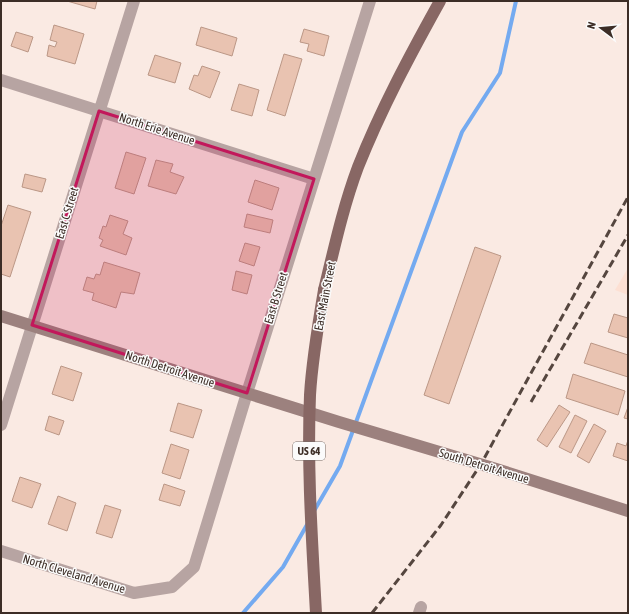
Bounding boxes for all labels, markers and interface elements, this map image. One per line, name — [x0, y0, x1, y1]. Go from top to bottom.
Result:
north arrow — [581, 8, 621, 48]
text: N — [585, 20, 598, 30]
street label: North Erie Avenue — [117, 110, 197, 148]
street label: East C Street — [52, 185, 82, 241]
street label: East Main Street — [311, 260, 339, 332]
street label: East B Street — [261, 270, 291, 326]
street label: North Detroit Avenue — [124, 348, 216, 390]
road number: US 64 — [293, 442, 325, 460]
street label: South Detroit Avenue — [437, 446, 531, 486]
street label: North Cleveland Avenue — [21, 552, 127, 596]

